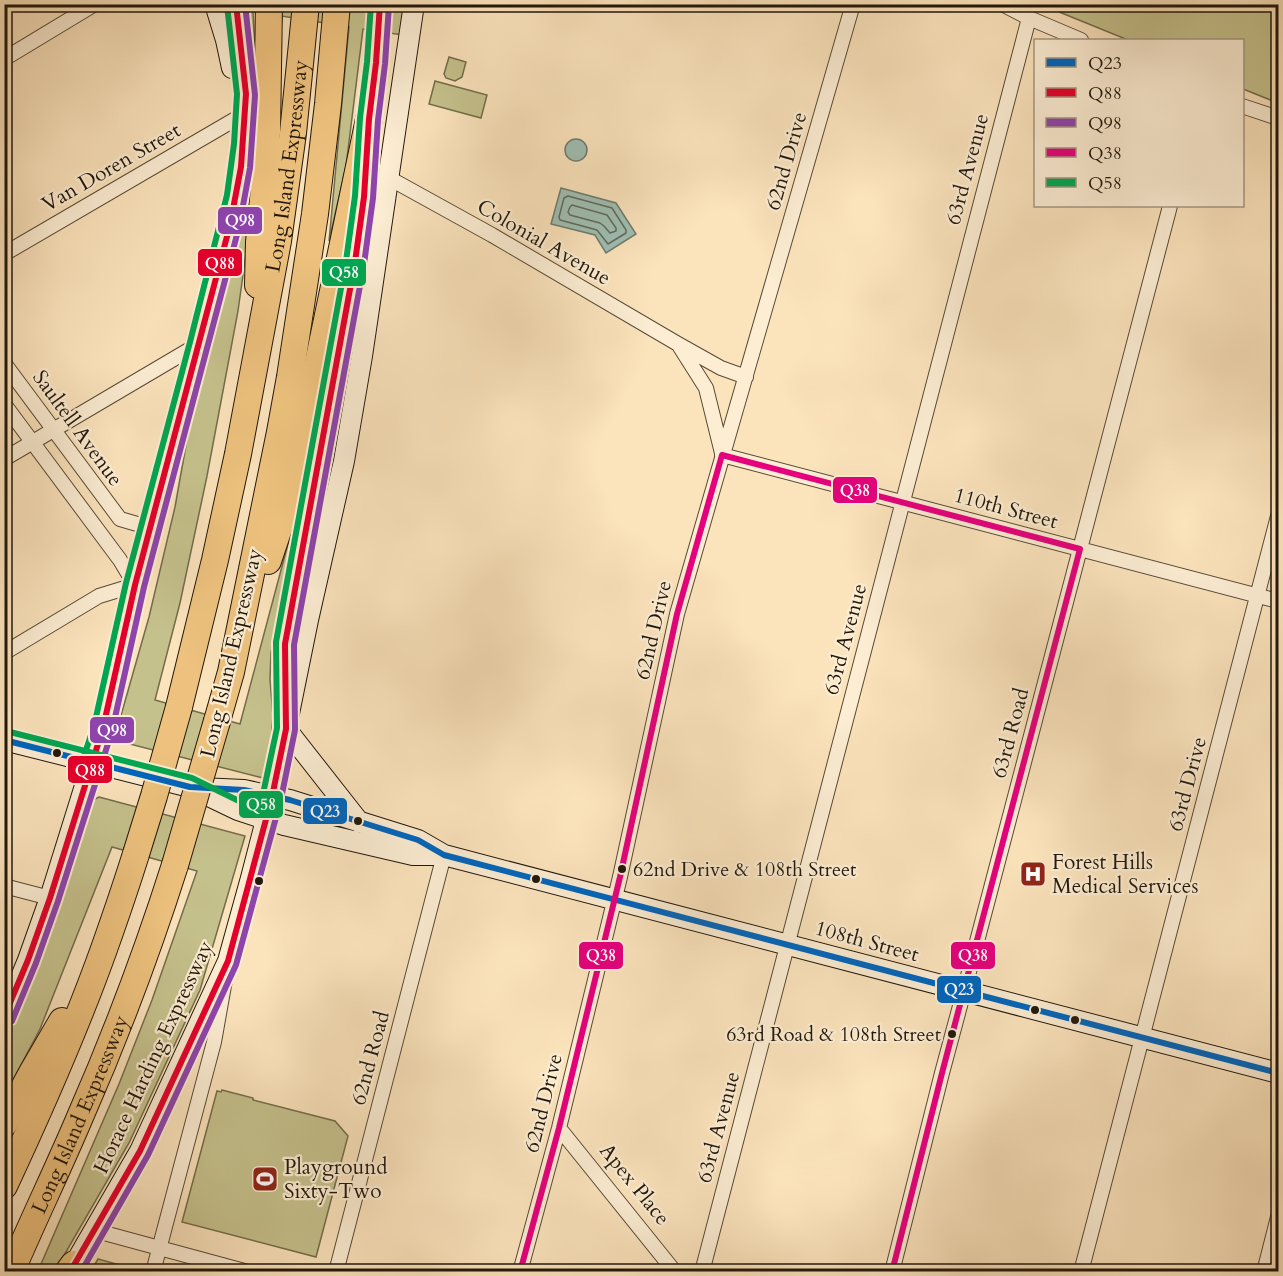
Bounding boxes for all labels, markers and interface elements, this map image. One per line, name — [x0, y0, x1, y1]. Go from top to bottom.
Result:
legend — [1034, 39, 1244, 207]
text: Q23 — [1088, 51, 1122, 76]
street label: Long Island Expressway — [258, 59, 315, 275]
text: Q88 — [1088, 81, 1122, 106]
street label: 62nd Drive — [759, 109, 814, 214]
street label: 63rd Avenue — [939, 110, 996, 228]
text: Q98 — [1088, 111, 1122, 136]
street label: Van Doren Street — [37, 116, 186, 219]
text: Q38 — [1088, 141, 1122, 166]
text: Q58 — [1088, 171, 1122, 196]
street label: Colonial Avenue — [472, 192, 616, 293]
line badge: Q98 — [217, 206, 263, 235]
text: Q98 — [225, 210, 255, 232]
line badge: Q88 — [197, 248, 243, 277]
text: Q88 — [205, 253, 235, 275]
line badge: Q58 — [321, 258, 367, 287]
text: Q58 — [329, 262, 359, 284]
street label: Saultell Avenue — [26, 364, 130, 492]
line badge: Q38 — [832, 476, 878, 504]
text: Q38 — [840, 480, 870, 502]
street label: 110th Street — [951, 481, 1061, 536]
street label: Long Island Expressway — [193, 546, 270, 760]
street label: 62nd Drive — [628, 578, 679, 683]
street label: 63rd Avenue — [817, 580, 874, 698]
street label: 63rd Road — [985, 685, 1036, 781]
line badge: Q98 — [89, 716, 135, 744]
text: Q98 — [97, 720, 127, 742]
street label: 63rd Drive — [1161, 734, 1214, 835]
unlabelled marker — [51, 747, 63, 759]
line badge: Q88 — [67, 755, 113, 784]
text: Q88 — [75, 760, 105, 782]
line badge: Q58 — [238, 790, 284, 819]
text: Q58 — [246, 794, 276, 816]
line badge: Q23 — [302, 797, 348, 825]
text: Q23 — [310, 801, 340, 823]
unlabelled marker — [352, 815, 364, 827]
place label: Forest Hills Medical Services — [1052, 848, 1198, 901]
place label: 62nd Drive & 108th Street — [633, 856, 857, 883]
hospital icon: Forest Hills Medical Services — [1018, 859, 1048, 889]
marker: 62nd Drive & 108th Street — [616, 863, 628, 875]
unlabelled marker — [530, 873, 542, 885]
unlabelled marker — [253, 875, 265, 887]
street label: 108th Street — [812, 914, 922, 969]
street label: Horace Harding Expressway — [87, 936, 220, 1178]
line badge: Q38 — [578, 941, 624, 970]
line badge: Q38 — [950, 941, 996, 970]
text: Q38 — [586, 945, 616, 967]
text: Q38 — [958, 945, 988, 967]
line badge: Q23 — [936, 975, 982, 1004]
text: Q23 — [944, 979, 974, 1001]
unlabelled marker — [1029, 1004, 1041, 1016]
street label: 62nd Road — [344, 1008, 397, 1108]
street label: Long Island Expressway — [25, 1011, 136, 1219]
unlabelled marker — [1069, 1014, 1081, 1026]
place label: 63rd Road & 108th Street — [726, 1021, 942, 1048]
marker: 63rd Road & 108th Street — [946, 1028, 958, 1040]
street label: 62nd Drive — [517, 1051, 570, 1156]
street label: 63rd Avenue — [690, 1068, 747, 1186]
street label: Apex Place — [593, 1137, 677, 1231]
place label: Playground Sixty-Two — [284, 1153, 387, 1206]
sports icon: Playground Sixty-Two — [250, 1164, 280, 1194]

